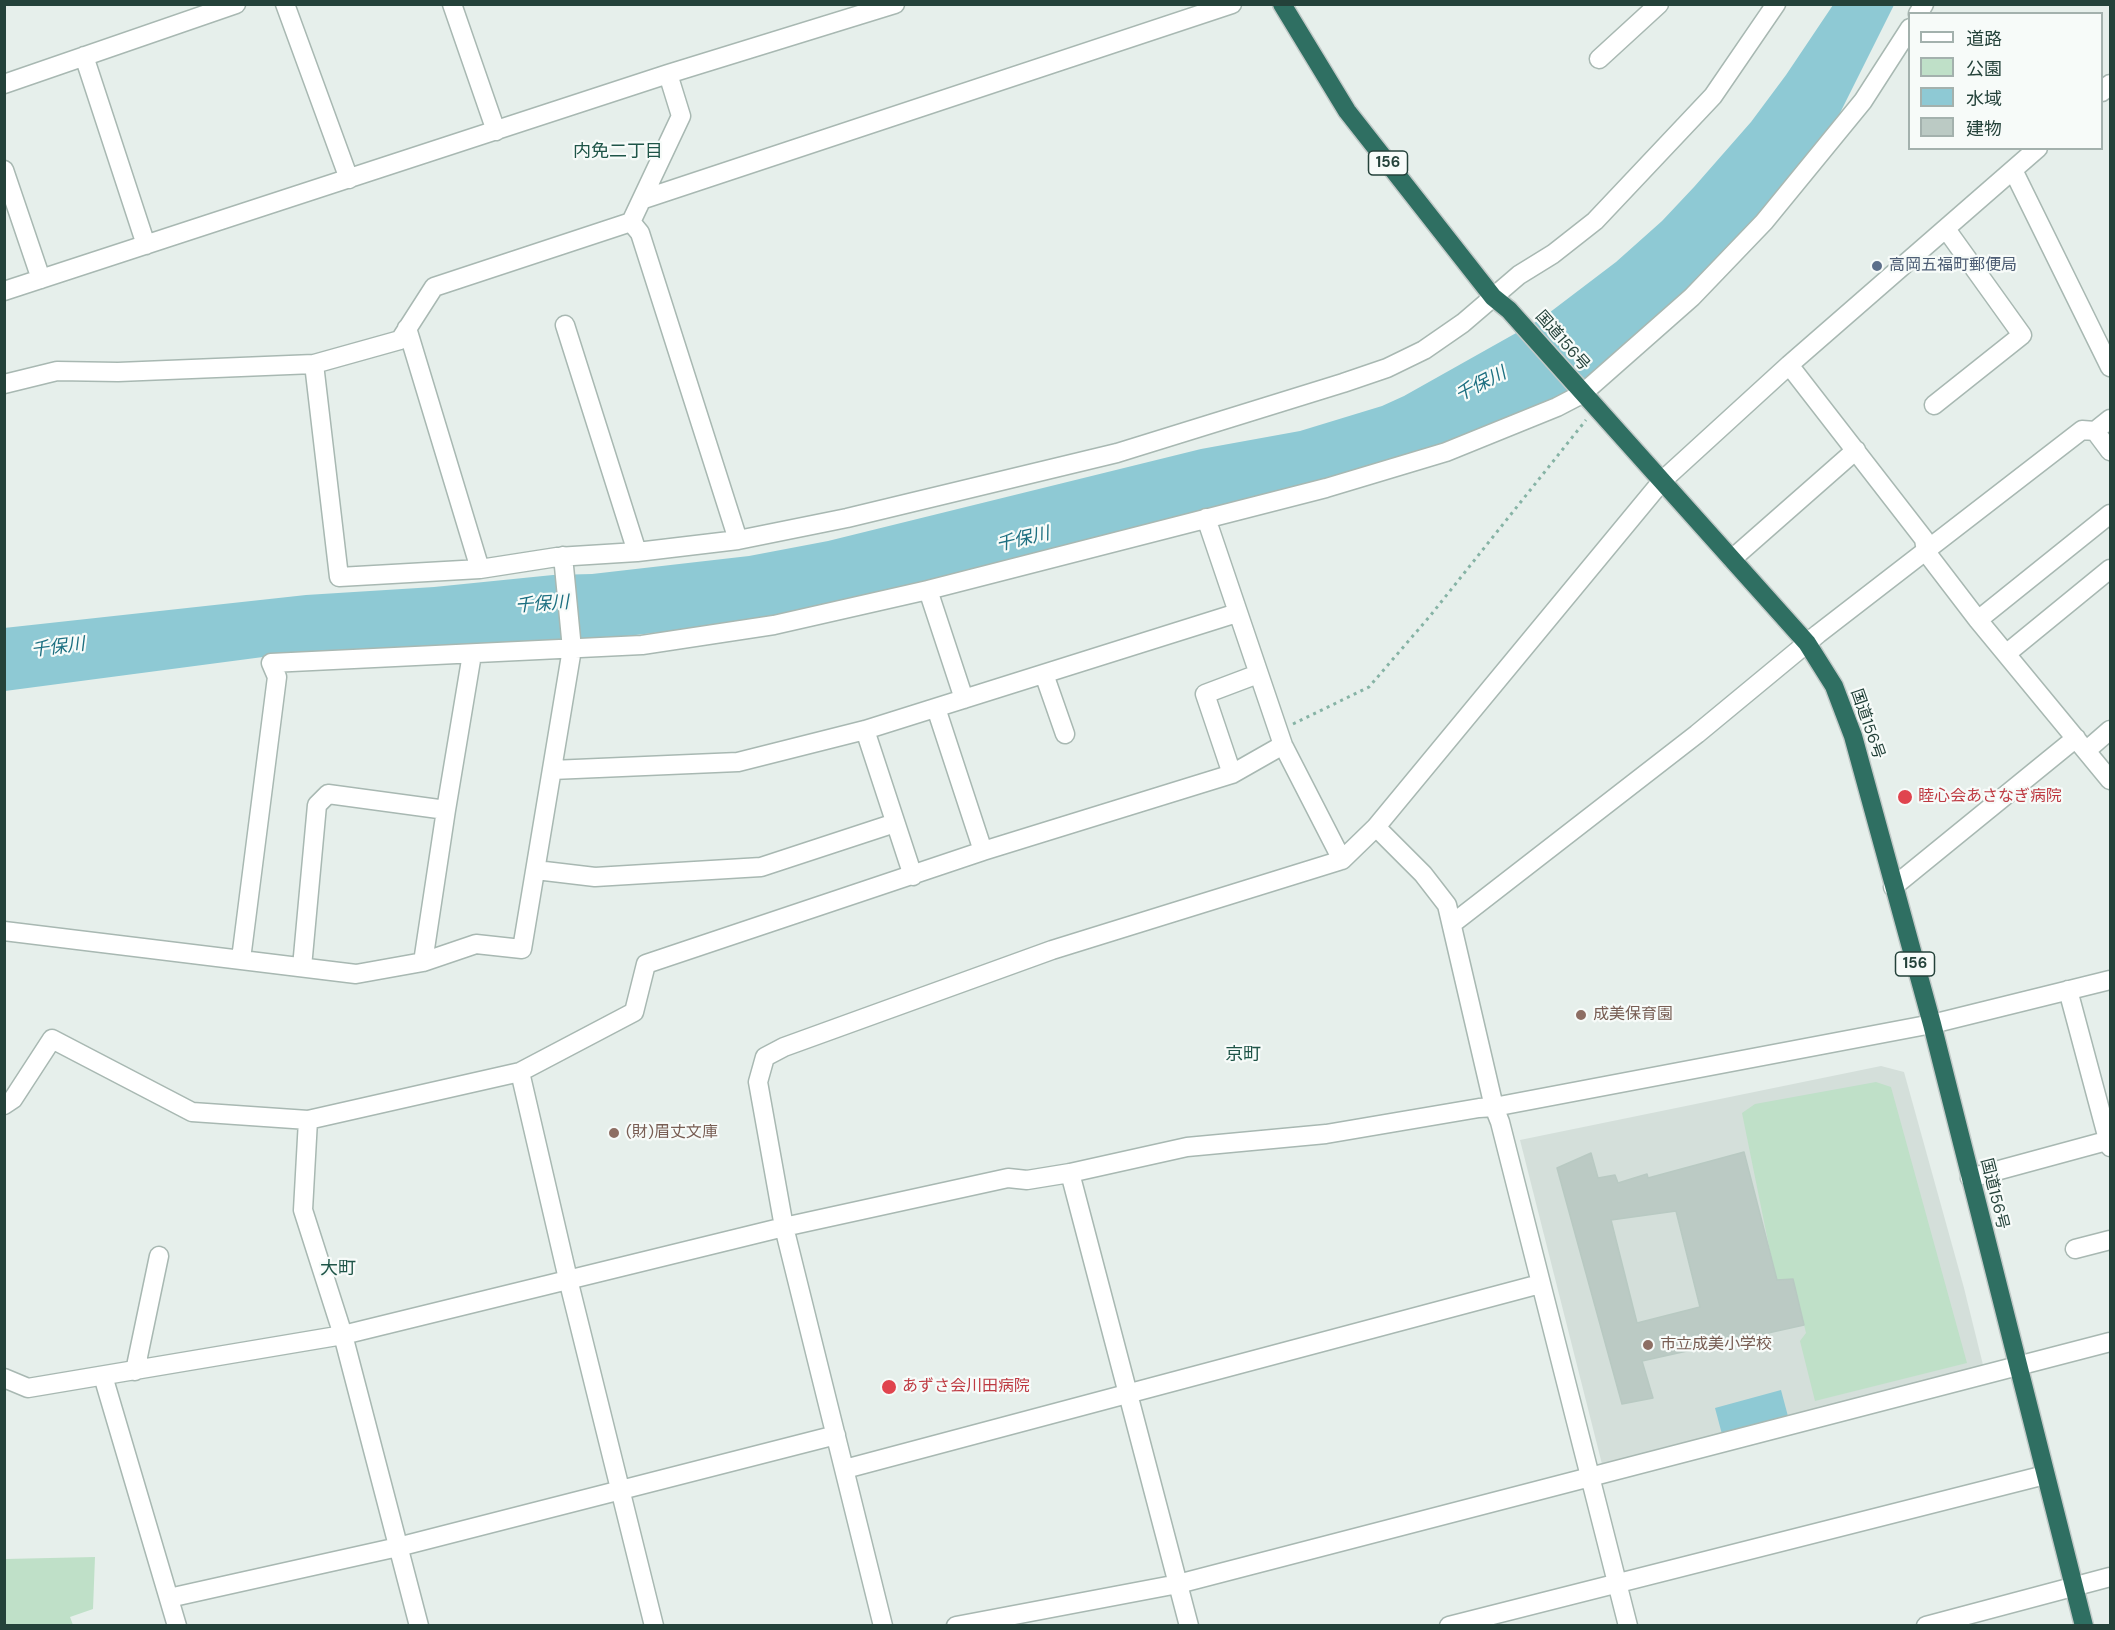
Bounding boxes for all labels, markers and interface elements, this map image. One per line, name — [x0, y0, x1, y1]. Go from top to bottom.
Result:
legend — [1908, 12, 2103, 150]
text: 道路 — [1966, 27, 2002, 51]
text: 公園 — [1966, 57, 2002, 81]
text: 水域 — [1966, 87, 2002, 111]
text: 建物 — [1966, 117, 2002, 141]
district label: 内免二丁目 — [573, 141, 663, 163]
road number: 156 — [1368, 151, 1408, 175]
place label: 高岡五福町郵便局 — [1889, 256, 2017, 276]
marker: 高岡五福町郵便局 — [1870, 259, 1884, 273]
street label: 国道156号 — [1531, 307, 1593, 375]
water label: 千保川 — [1452, 363, 1510, 407]
water label: 千保川 — [994, 523, 1052, 557]
water label: 千保川 — [514, 592, 570, 618]
water label: 千保川 — [30, 634, 86, 662]
street label: 国道156号 — [1846, 686, 1888, 762]
place label: 睦心会あさなぎ病院 — [1918, 787, 2062, 807]
marker: 睦心会あさなぎ病院 — [1896, 788, 1914, 806]
road number: 156 — [1896, 952, 1934, 976]
place label: 成美保育園 — [1593, 1005, 1673, 1025]
marker: 成美保育園 — [1574, 1008, 1588, 1022]
district label: 京町 — [1225, 1044, 1261, 1066]
place label: (財)眉丈文庫 — [626, 1123, 718, 1143]
marker: (財)眉丈文庫 — [607, 1126, 621, 1140]
street label: 国道156号 — [1976, 1156, 2012, 1232]
district label: 大町 — [320, 1258, 356, 1280]
place label: 市立成美小学校 — [1660, 1335, 1772, 1355]
marker: 市立成美小学校 — [1641, 1338, 1655, 1352]
place label: あずさ会川田病院 — [902, 1377, 1030, 1397]
marker: あずさ会川田病院 — [880, 1378, 898, 1396]

